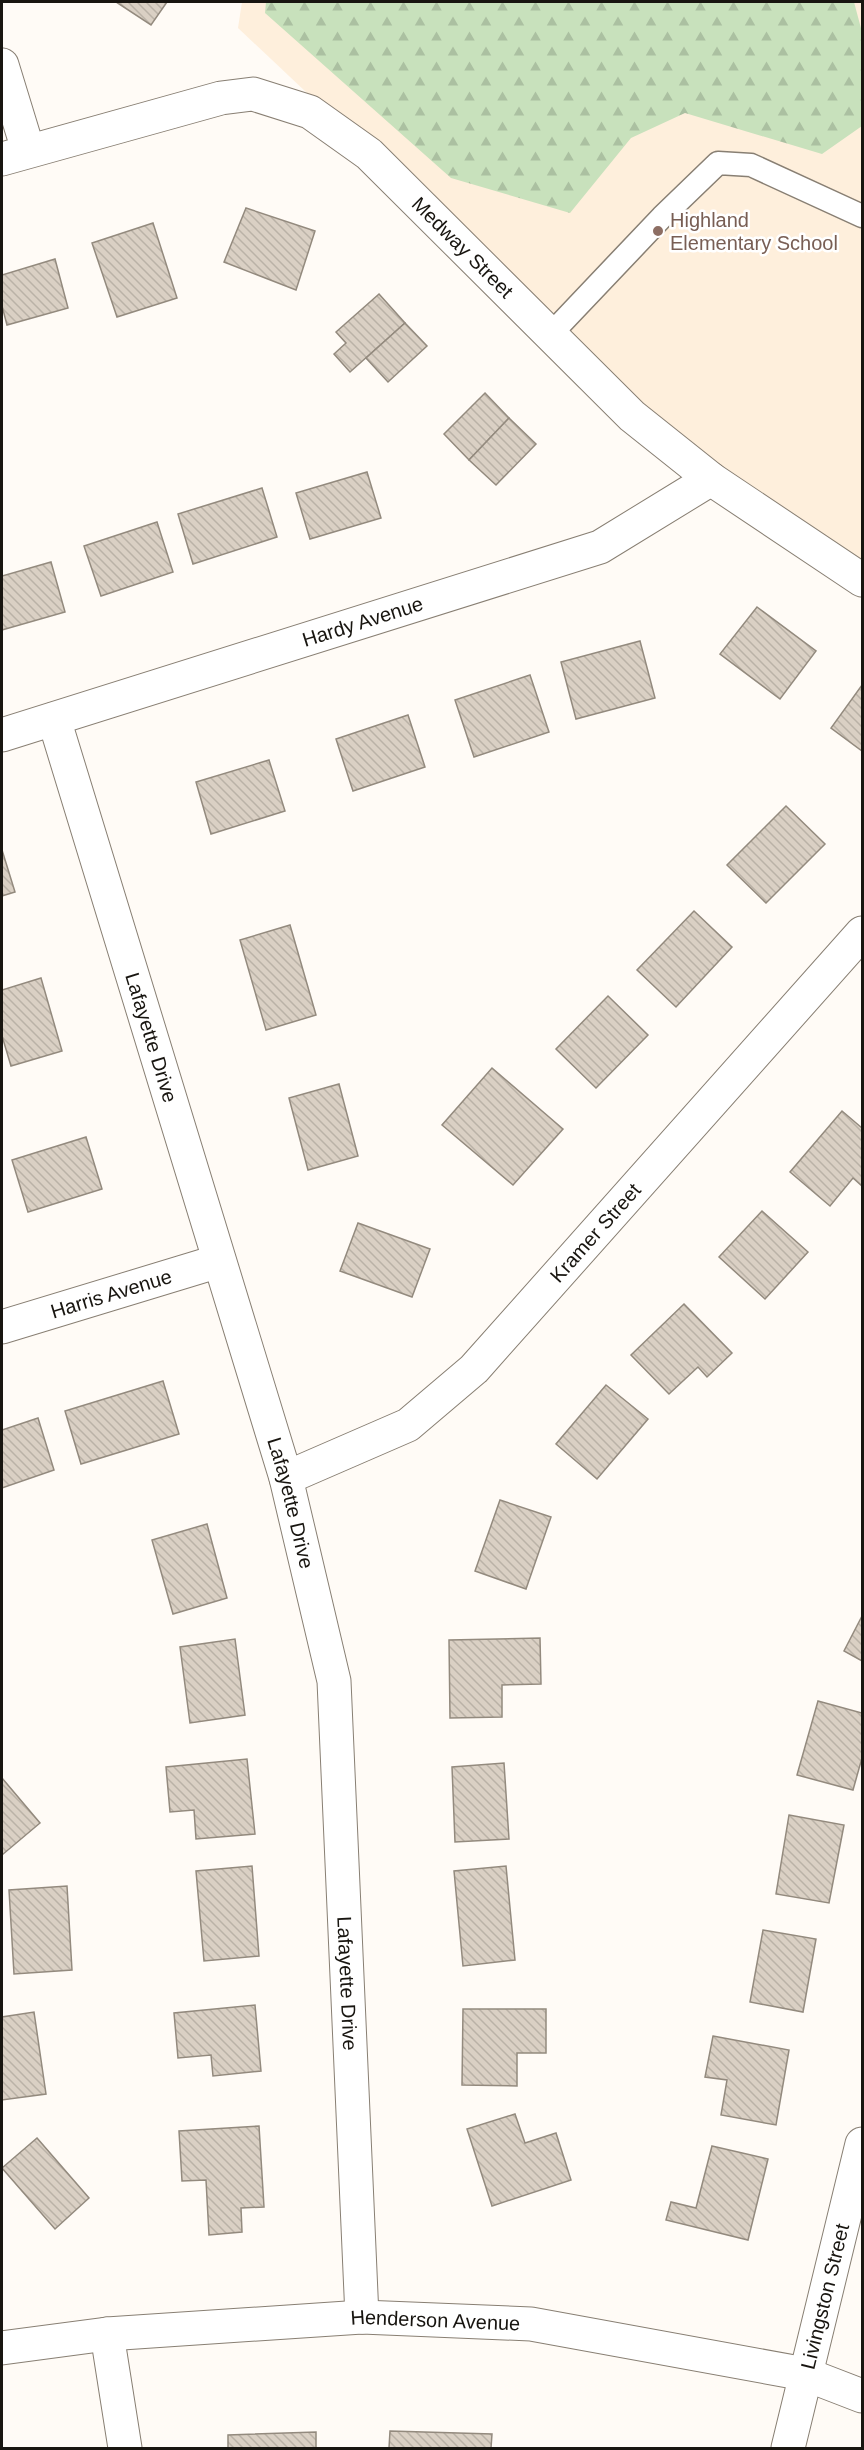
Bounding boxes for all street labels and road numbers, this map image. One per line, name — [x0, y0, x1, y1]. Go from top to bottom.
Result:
street label: Medway Street — [408, 192, 518, 303]
street label: Hardy Avenue — [300, 592, 426, 651]
street label: Lafayette Drive — [121, 970, 182, 1105]
street label: Kramer Street — [546, 1179, 645, 1287]
street label: Harris Avenue — [48, 1265, 174, 1323]
street label: Lafayette Drive — [263, 1435, 318, 1571]
street label: Lafayette Drive — [333, 1916, 361, 2051]
street label: Livingston Street — [797, 2221, 853, 2371]
street label: Henderson Avenue — [350, 2306, 521, 2335]

